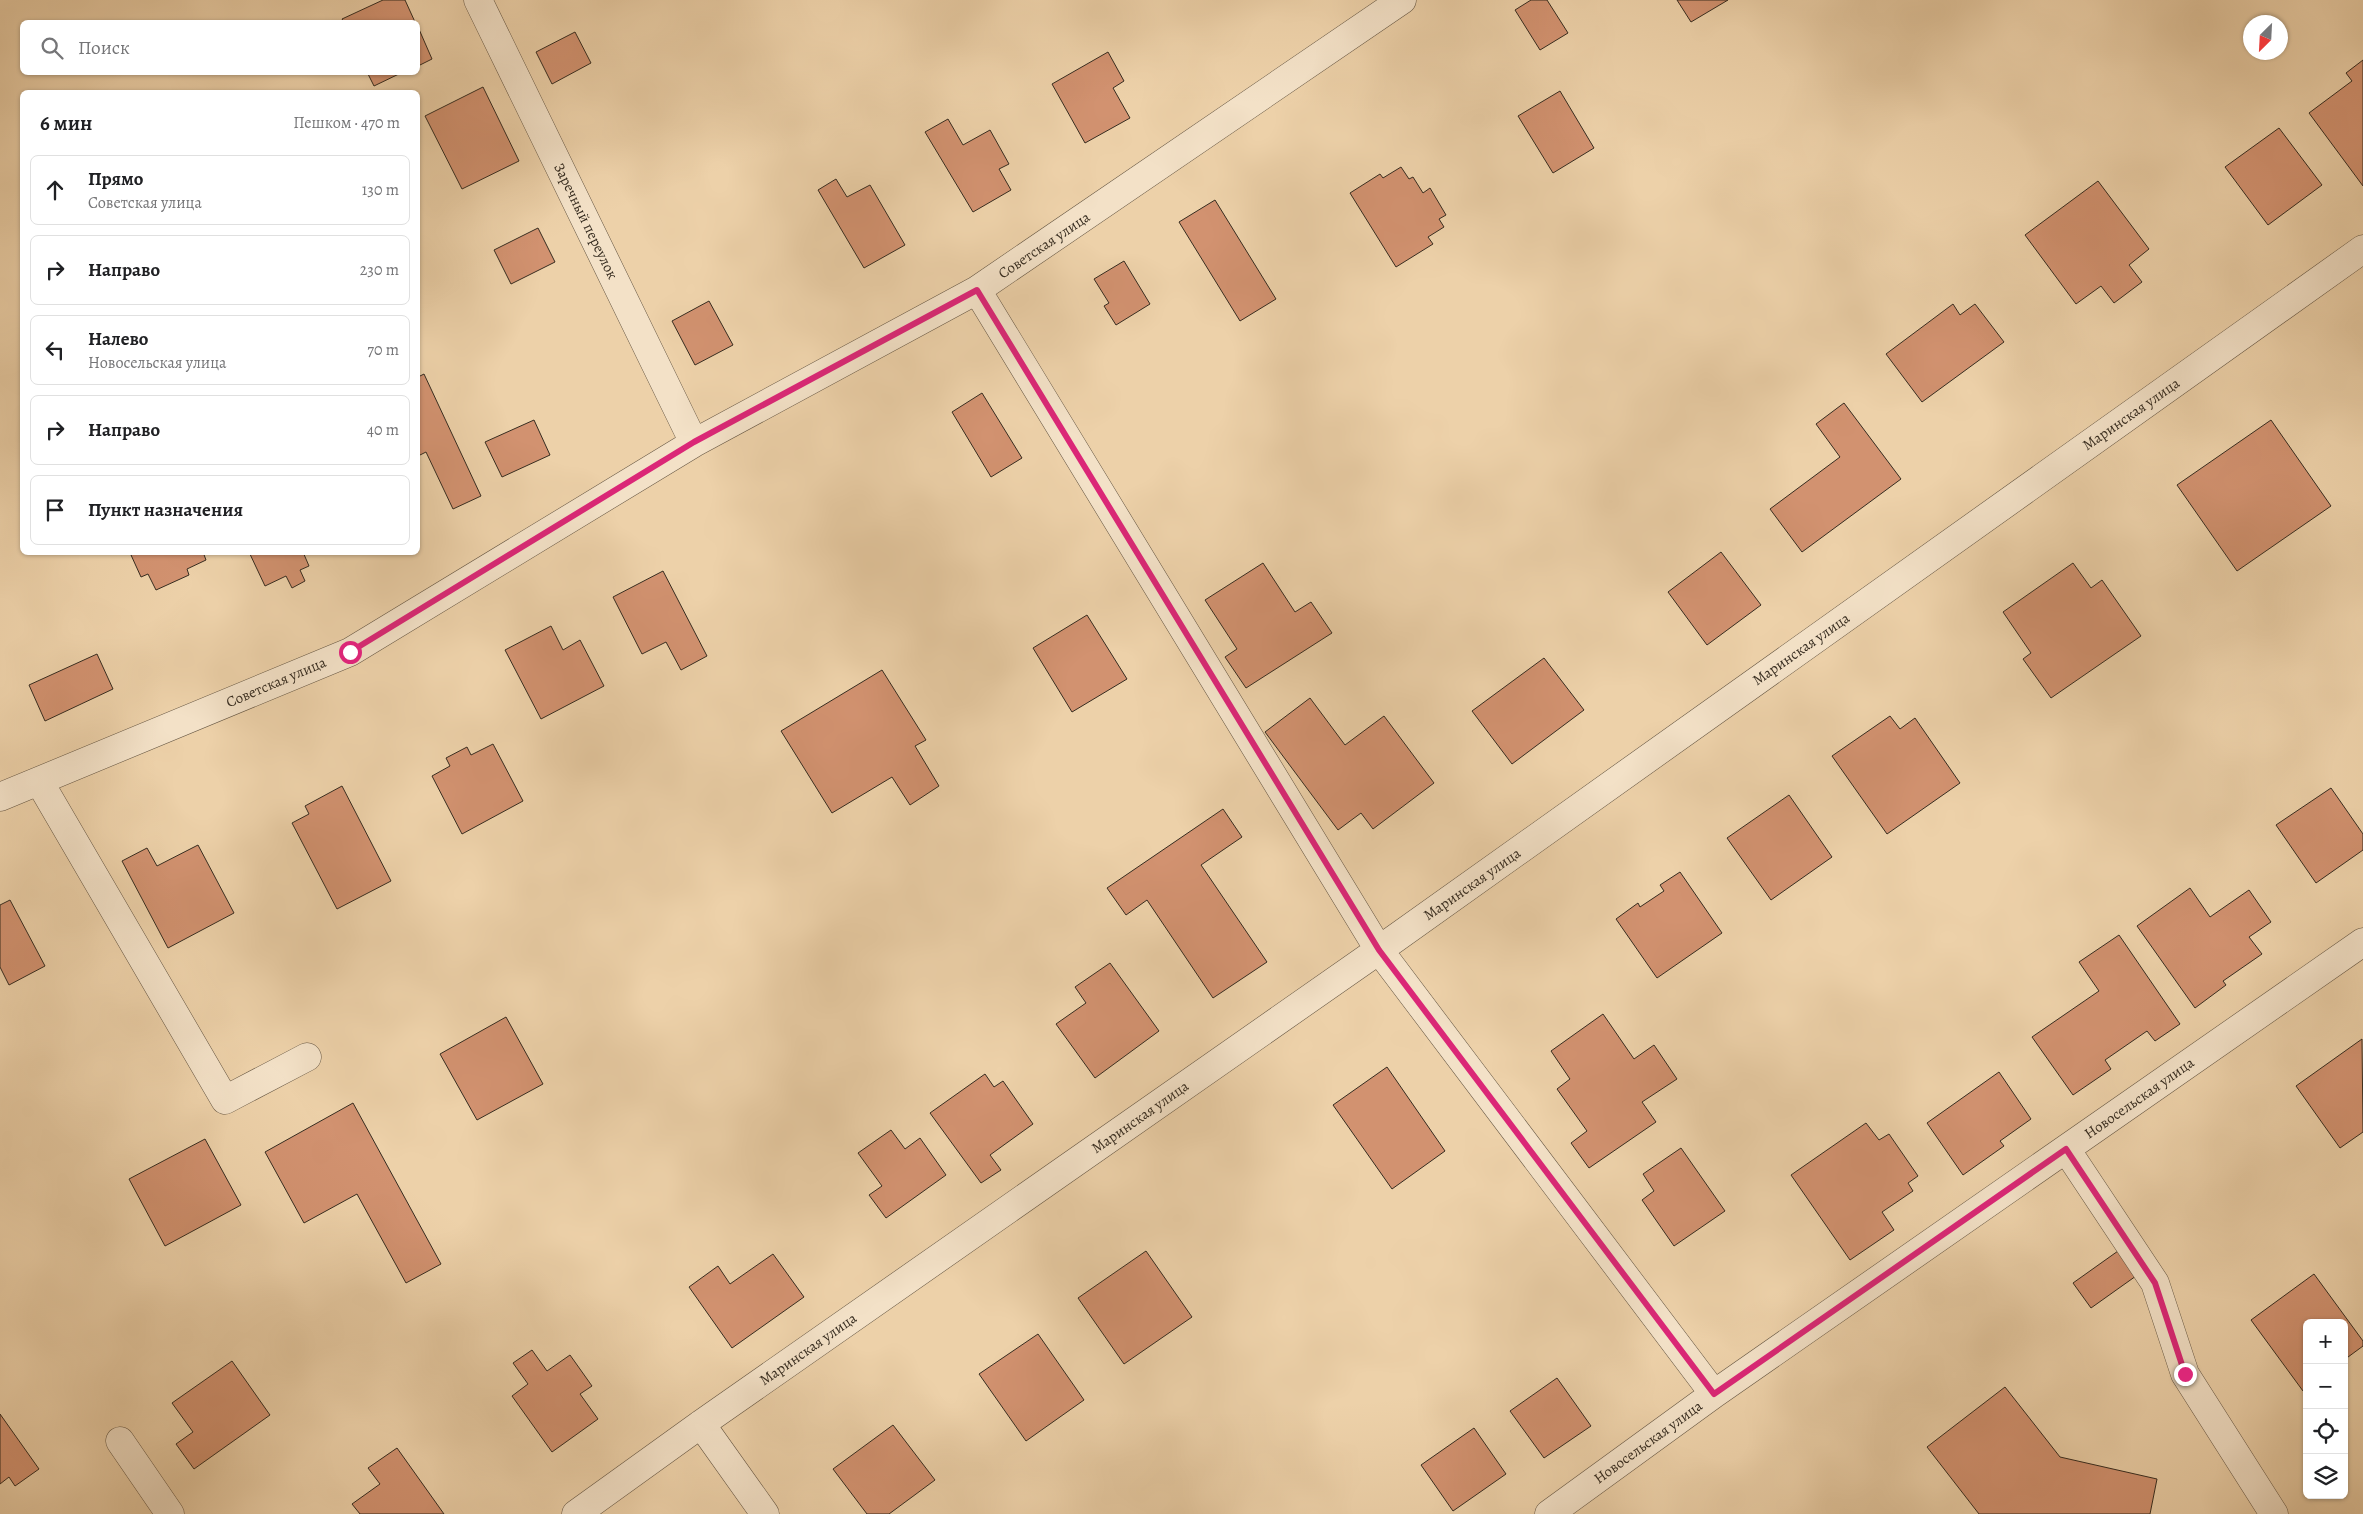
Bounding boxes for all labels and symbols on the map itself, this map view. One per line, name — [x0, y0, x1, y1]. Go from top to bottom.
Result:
north arrow — [2243, 15, 2288, 60]
street label: Заречный переулок — [549, 160, 623, 283]
street label: Советская улица — [994, 207, 1094, 283]
street label: Маринская улица — [2078, 373, 2184, 455]
street label: Маринская улица — [1748, 608, 1854, 690]
route start — [339, 641, 362, 664]
street label: Советская улица — [223, 652, 329, 712]
street label: Маринская улица — [1419, 843, 1525, 925]
street label: Новосельская улица — [2080, 1053, 2198, 1143]
street label: Маринская улица — [1087, 1076, 1193, 1158]
street label: Маринская улица — [755, 1308, 861, 1390]
route end — [2174, 1363, 2197, 1386]
street label: Новосельская улица — [1590, 1396, 1706, 1488]

